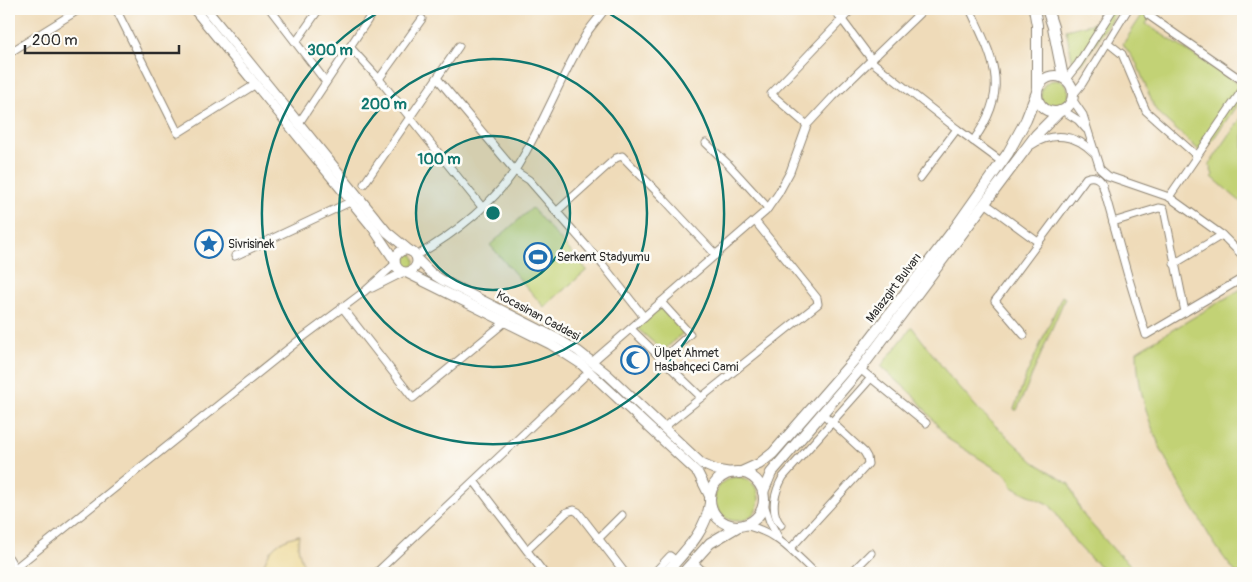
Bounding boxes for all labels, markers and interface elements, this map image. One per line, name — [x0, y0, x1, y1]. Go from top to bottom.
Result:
scale bar — [25, 22, 179, 54]
text: 200 m — [32, 31, 77, 50]
text: 300 m — [307, 41, 353, 60]
text: 200 m — [361, 95, 407, 114]
text: 100 m — [418, 150, 460, 169]
centre of rings — [484, 204, 502, 222]
place icon: Sivrisinek — [194, 229, 224, 259]
place label: Sivrisinek — [228, 237, 274, 252]
sports icon: Serkent Stadyumu — [523, 242, 553, 272]
place label: Serkent Stadyumu — [557, 250, 650, 265]
street label: Malazgirt Bulvarı — [863, 250, 925, 326]
street label: Kocasinan Caddesi — [494, 288, 582, 344]
mosque icon: Ülpet Ahmet Hasbahçeci Cami — [620, 345, 650, 375]
place label: Ülpet Ahmet Hasbahçeci Cami — [654, 345, 738, 375]

